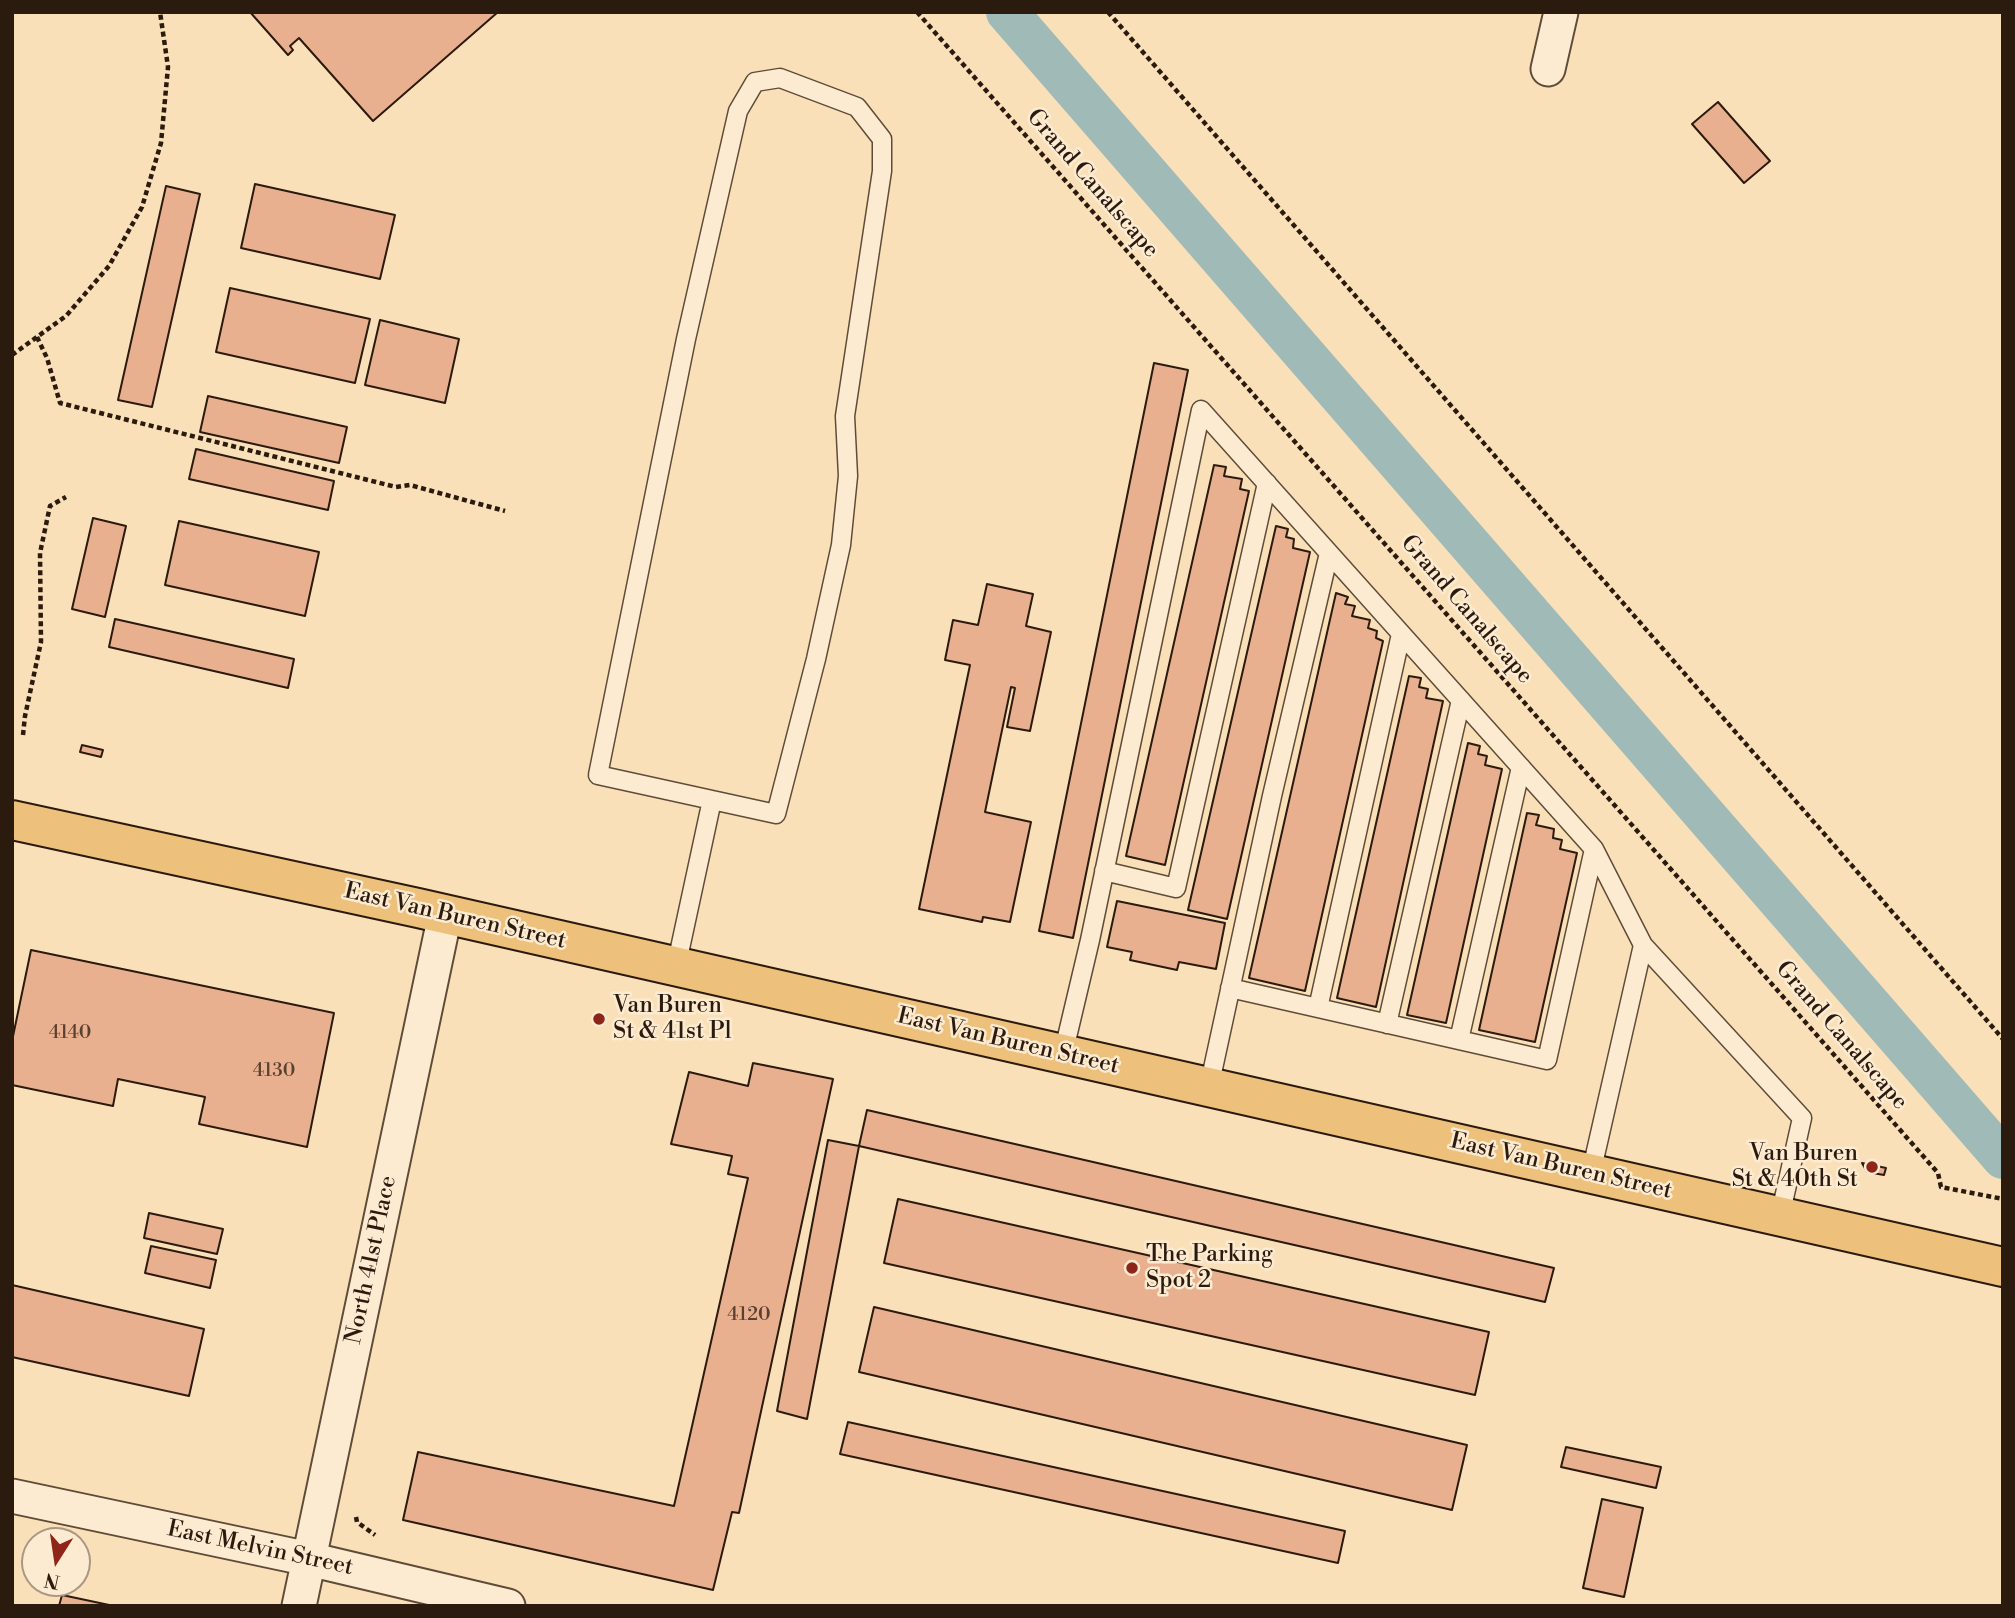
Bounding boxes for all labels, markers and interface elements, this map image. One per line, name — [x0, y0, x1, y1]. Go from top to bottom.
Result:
street label: Grand Canalscape — [1020, 104, 1164, 264]
street label: Grand Canalscape — [1394, 530, 1538, 690]
street label: East Van Buren Street — [341, 878, 569, 956]
street label: Grand Canalscape — [1769, 956, 1913, 1116]
place label: Van Buren St & 41st Pl — [613, 992, 731, 1046]
street label: East Van Buren Street — [894, 1003, 1122, 1081]
marker: Van Buren St & 41st Pl — [591, 1011, 607, 1027]
house number: 4140 — [49, 1022, 91, 1044]
house number: 4130 — [253, 1060, 295, 1082]
street label: East Van Buren Street — [1447, 1128, 1675, 1206]
place label: Van Buren St & 40th St — [1732, 1140, 1858, 1194]
marker: Van Buren St & 40th St — [1864, 1159, 1880, 1175]
street label: North 41st Place — [341, 1173, 403, 1347]
place label: The Parking Spot 2 — [1146, 1241, 1273, 1295]
marker: The Parking Spot 2 — [1124, 1260, 1140, 1276]
house number: 4120 — [727, 1304, 771, 1326]
street label: East Melvin Street — [164, 1516, 356, 1582]
north arrow — [21, 1527, 91, 1597]
text: N — [42, 1567, 62, 1594]

